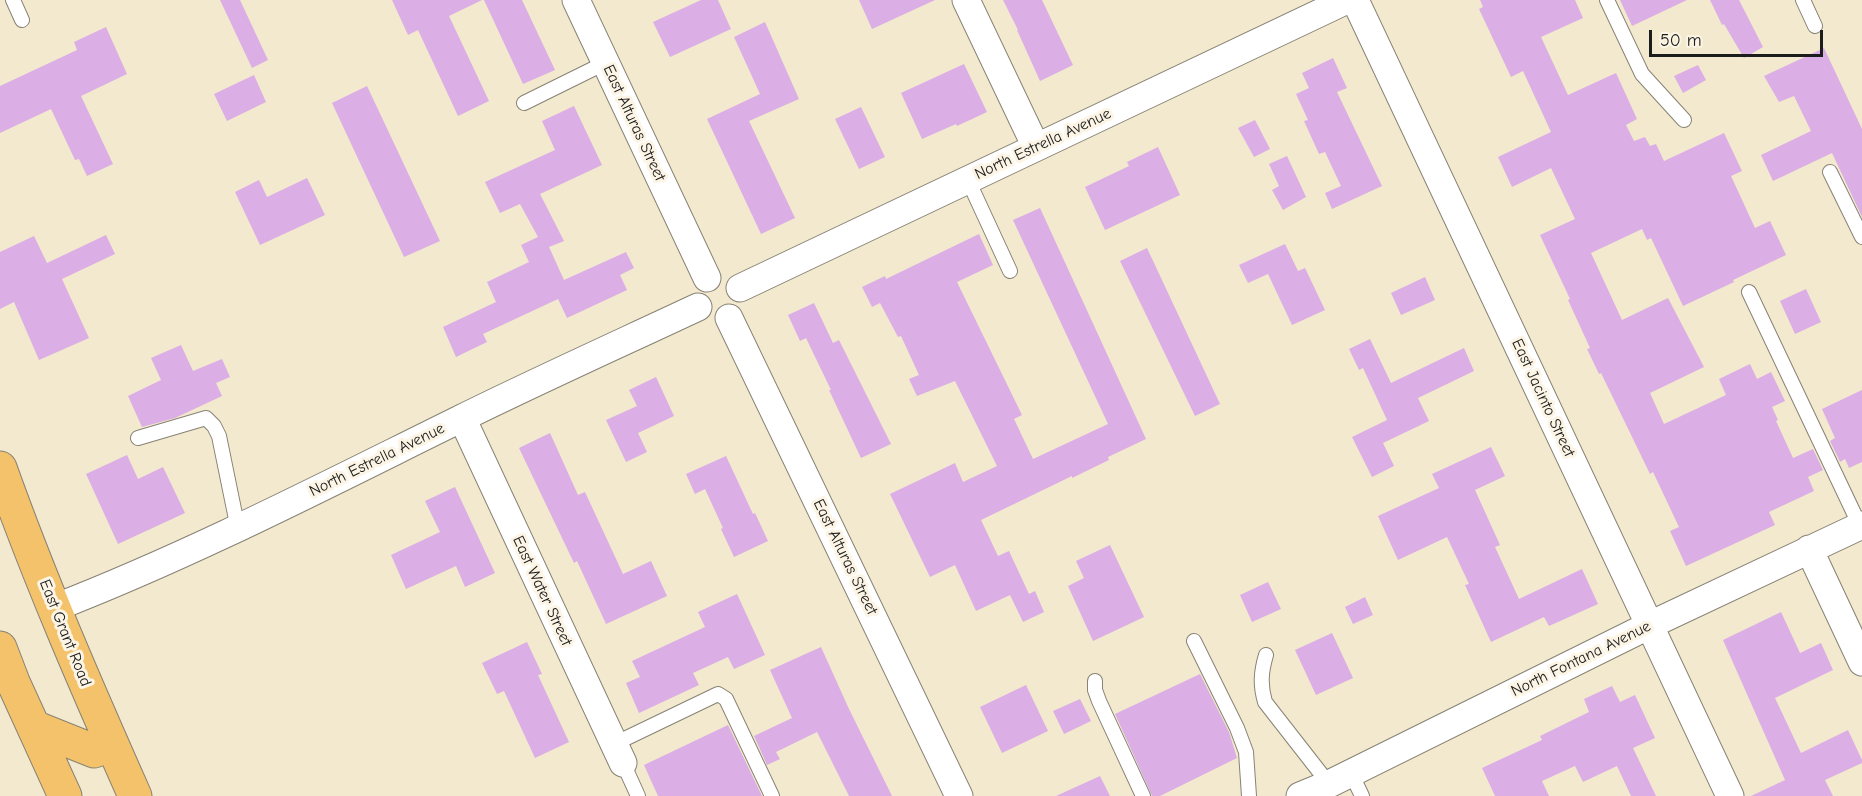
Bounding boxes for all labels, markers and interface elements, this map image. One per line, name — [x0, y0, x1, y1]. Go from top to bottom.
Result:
scale bar — [1652, 18, 1826, 56]
text: 50 m — [1660, 30, 1702, 51]
street label: East Alturas Street — [599, 62, 669, 184]
street label: North Estrella Avenue — [972, 104, 1114, 184]
street label: East Jacinto Street — [1507, 336, 1579, 460]
street label: North Estrella Avenue — [306, 419, 448, 501]
street label: East Alturas Street — [809, 496, 881, 618]
street label: East Water Street — [508, 533, 576, 649]
street label: East Grant Road — [35, 577, 95, 689]
street label: North Fontana Avenue — [1508, 617, 1654, 701]

